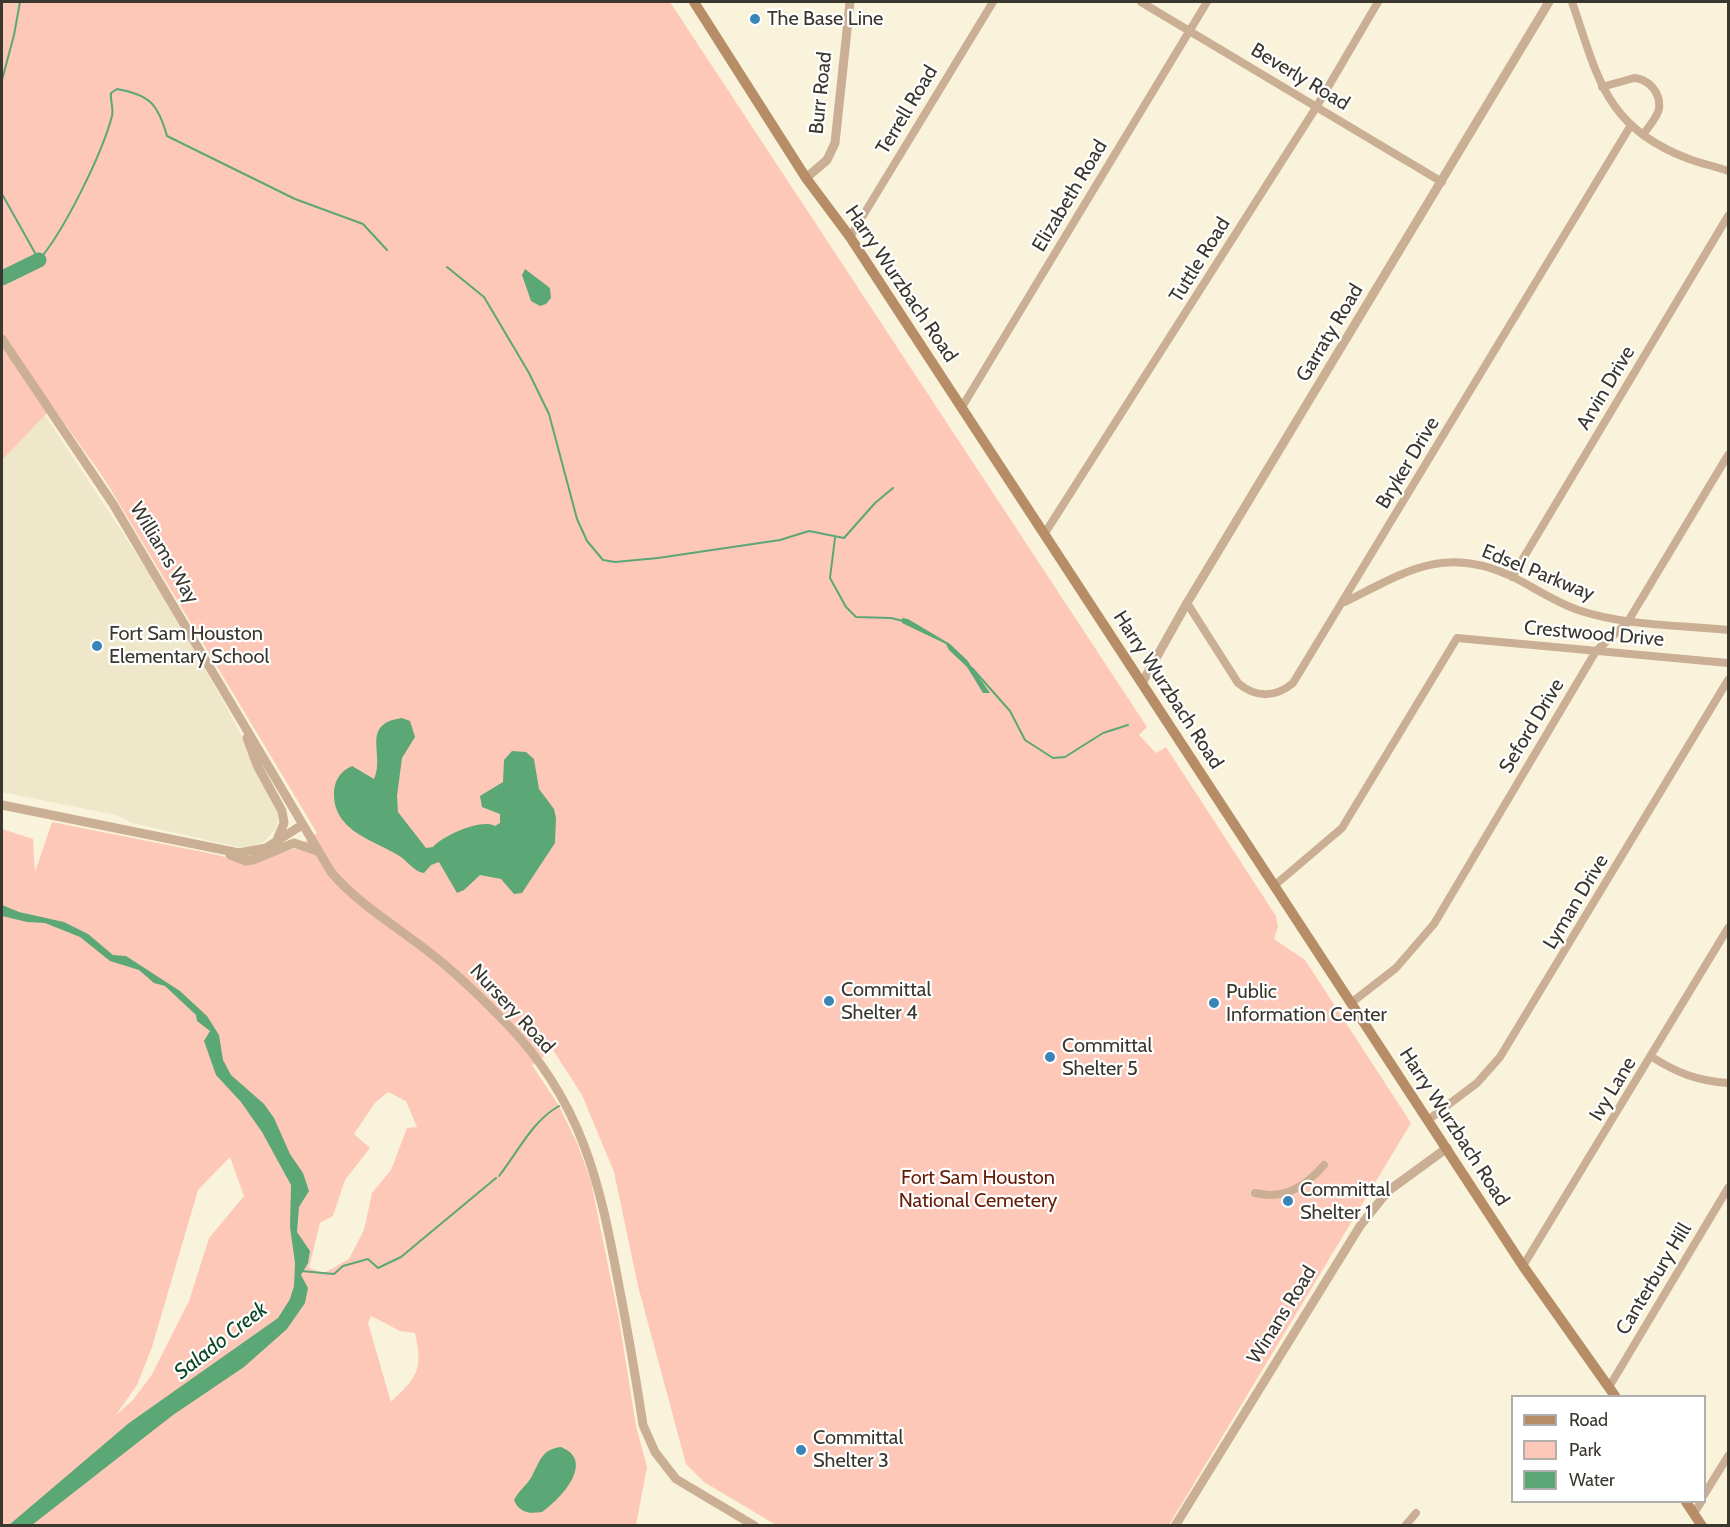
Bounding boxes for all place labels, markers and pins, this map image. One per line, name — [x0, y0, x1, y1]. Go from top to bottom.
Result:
place label: The Base Line — [767, 7, 883, 31]
marker: The Base Line — [748, 12, 762, 26]
place label: Fort Sam Houston Elementary School — [109, 622, 269, 669]
marker: Fort Sam Houston Elementary School — [90, 639, 104, 653]
place label: Committal Shelter 4 — [841, 978, 931, 1025]
place label: Public Information Center — [1226, 980, 1387, 1027]
marker: Committal Shelter 4 — [822, 994, 836, 1008]
marker: Public Information Center — [1207, 996, 1221, 1010]
place label: Committal Shelter 5 — [1062, 1034, 1152, 1081]
marker: Committal Shelter 5 — [1043, 1050, 1057, 1064]
place label: Committal Shelter 1 — [1300, 1178, 1390, 1225]
marker: Committal Shelter 1 — [1281, 1194, 1295, 1208]
place label: Committal Shelter 3 — [813, 1426, 903, 1473]
marker: Committal Shelter 3 — [794, 1443, 808, 1457]

